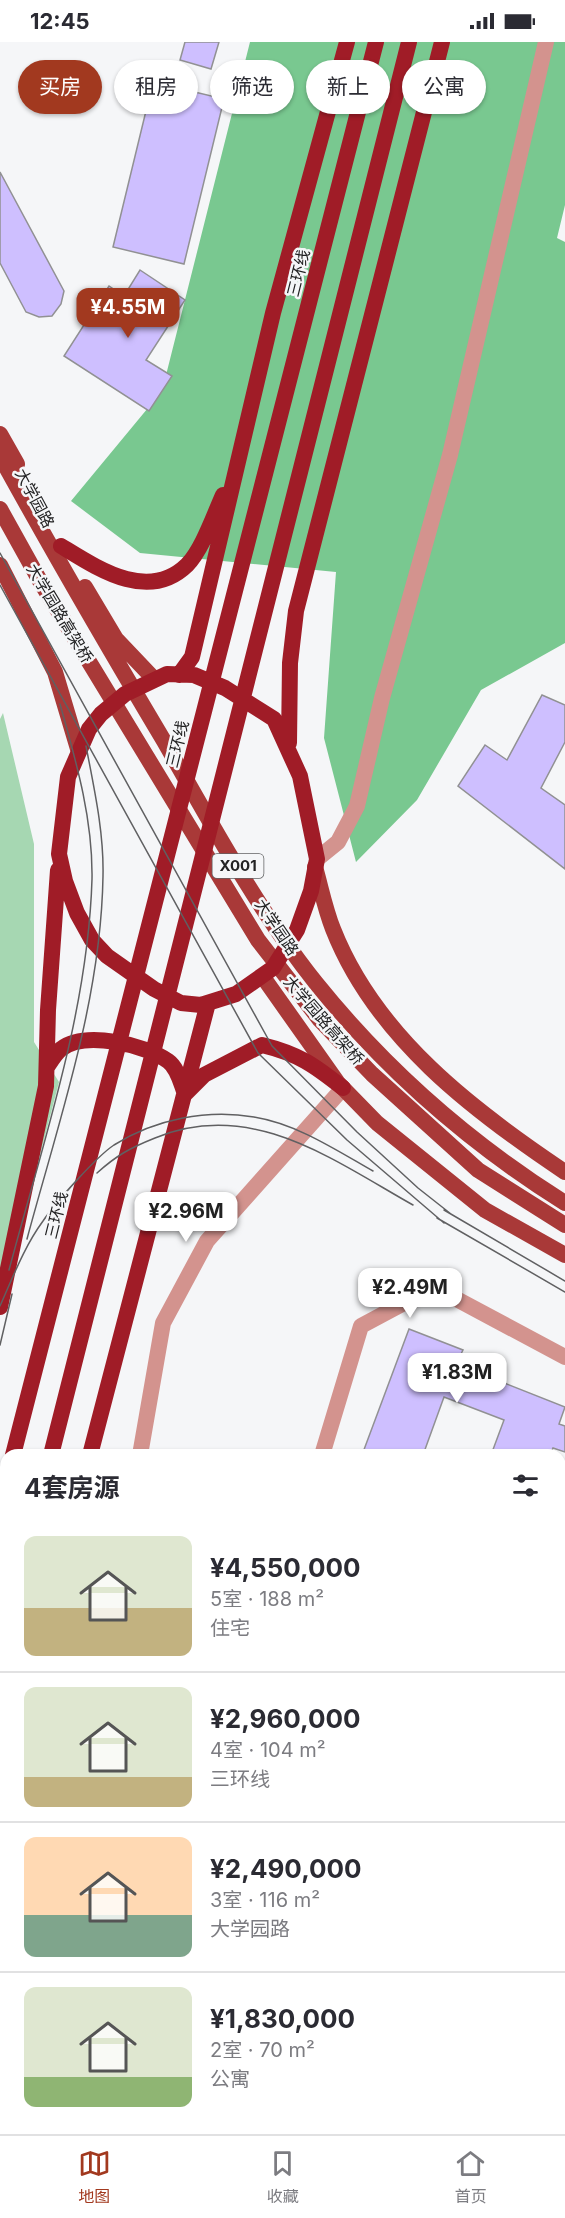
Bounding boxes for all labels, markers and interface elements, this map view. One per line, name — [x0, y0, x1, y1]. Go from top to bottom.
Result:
text: 12:45 — [30, 8, 90, 34]
chip: 买房 — [18, 60, 102, 114]
chip: 租房 — [114, 60, 198, 114]
chip: 筛选 — [210, 60, 294, 114]
chip: 新上 — [306, 60, 390, 114]
chip: 公寓 — [402, 60, 486, 114]
street label: 三环线 — [282, 247, 314, 299]
pin: ¥4.55M — [79, 288, 177, 339]
text: ¥4.55M — [90, 295, 166, 319]
street label: 大学园路 — [11, 465, 59, 531]
street label: 大学园路高架桥 — [23, 560, 97, 666]
street label: 三环线 — [161, 718, 193, 770]
road number: X001 — [212, 854, 264, 878]
street label: 大学园路 — [251, 895, 303, 959]
street label: 大学园路高架桥 — [280, 971, 368, 1069]
street label: 三环线 — [40, 1189, 72, 1241]
pin: ¥2.96M — [137, 1192, 235, 1243]
text: ¥2.96M — [148, 1199, 224, 1223]
pin: ¥2.49M — [361, 1268, 459, 1319]
text: ¥2.49M — [372, 1275, 448, 1299]
pin: ¥1.83M — [408, 1353, 506, 1404]
text: ¥1.83M — [422, 1360, 492, 1384]
icon: filters — [509, 1469, 542, 1502]
text: 4套房源 — [24, 1472, 120, 1503]
text: ¥4,550,000 — [210, 1552, 361, 1583]
icon: home — [72, 1560, 144, 1632]
text: 5室 · 188 m² — [210, 1587, 324, 1611]
text: 住宅 — [210, 1616, 250, 1640]
text: ¥2,960,000 — [210, 1703, 361, 1734]
icon: home — [72, 1711, 144, 1783]
text: 4室 · 104 m² — [210, 1738, 326, 1762]
text: 三环线 — [210, 1767, 270, 1791]
text: ¥2,490,000 — [210, 1853, 362, 1884]
icon: home — [72, 1861, 144, 1933]
text: 3室 · 116 m² — [210, 1888, 320, 1912]
text: 大学园路 — [210, 1917, 290, 1941]
text: ¥1,830,000 — [210, 2003, 355, 2034]
icon: home — [72, 2011, 144, 2083]
text: 2室 · 70 m² — [210, 2038, 315, 2062]
text: 公寓 — [210, 2067, 250, 2091]
tab: 地图 — [78, 2147, 111, 2207]
tab: 收藏 — [266, 2147, 299, 2207]
tab: 首页 — [454, 2147, 487, 2207]

